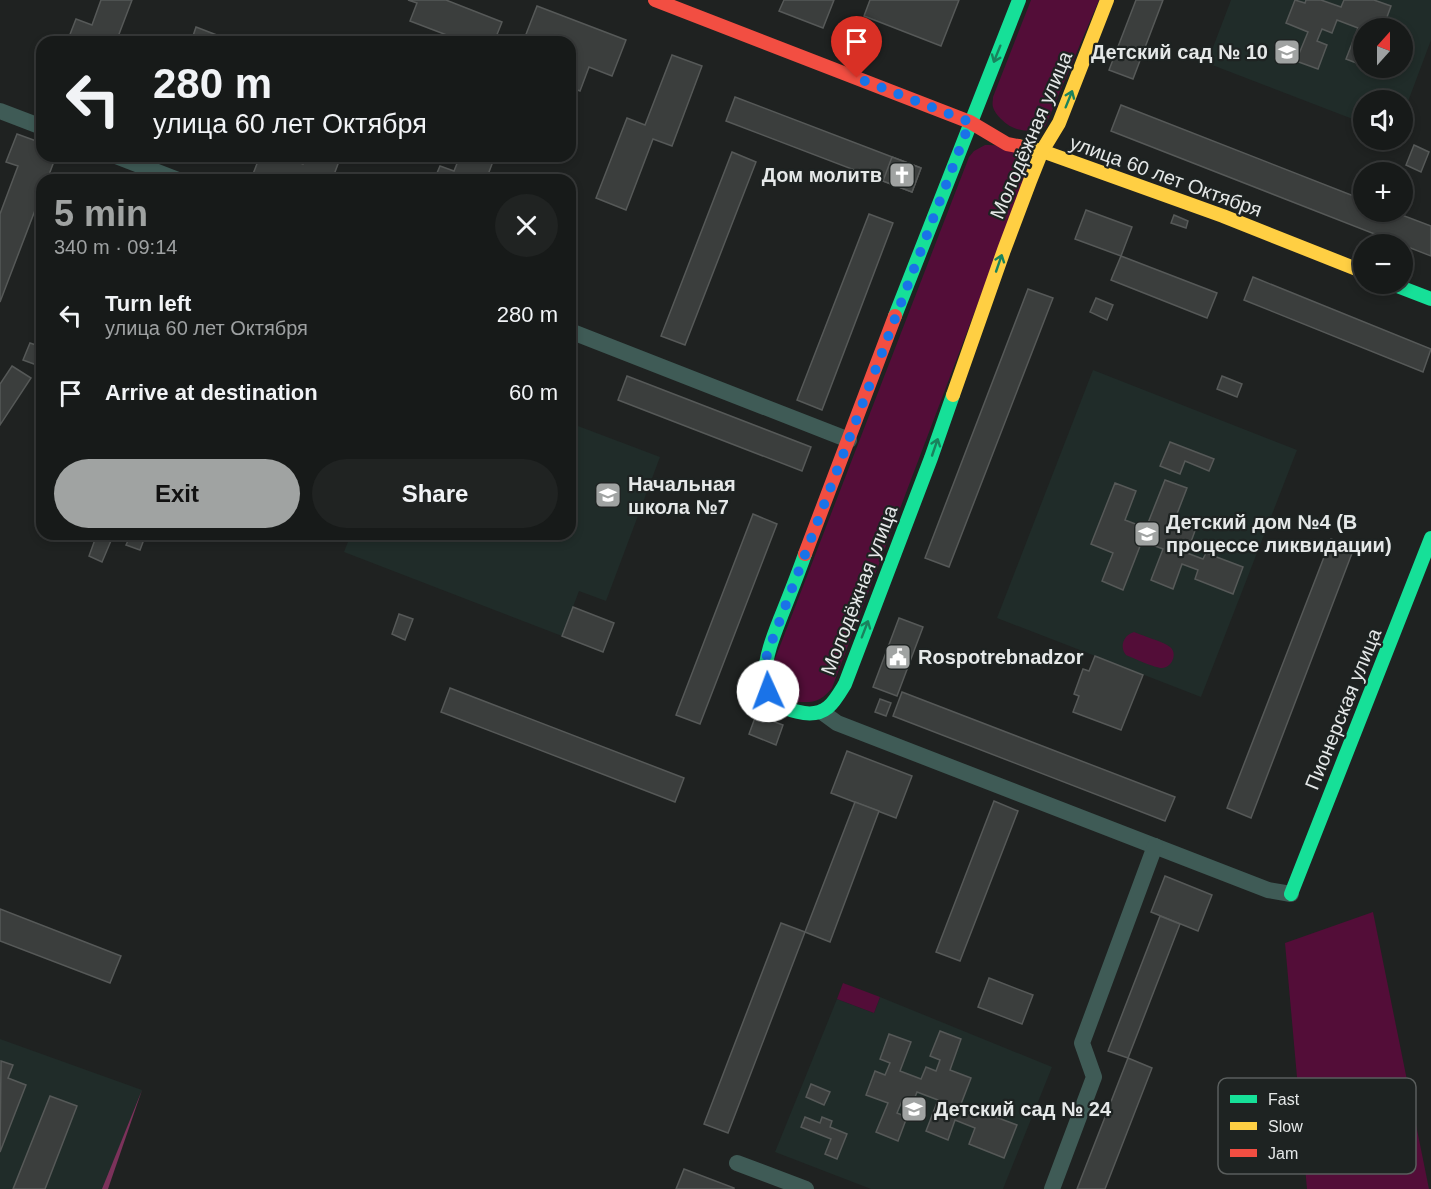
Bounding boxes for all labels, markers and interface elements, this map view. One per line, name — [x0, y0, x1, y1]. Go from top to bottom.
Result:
pin — [831, 16, 882, 78]
north arrow — [1353, 18, 1413, 78]
map controls — [1353, 18, 1413, 294]
icon: arrive — [840, 25, 873, 58]
school or university icon: Детский сад № 10 — [1272, 37, 1302, 67]
place label: Детский сад № 10 — [1091, 41, 1268, 63]
one-way arrow — [991, 45, 1002, 63]
street label: Молодёжная улица — [986, 47, 1077, 222]
icon: left — [54, 60, 132, 138]
text: 280 m — [153, 60, 272, 107]
one-way arrow — [1064, 90, 1075, 108]
button: sound — [1353, 90, 1413, 150]
text: улица 60 лет Октября — [153, 109, 427, 139]
street label: улица 60 лет Октября — [1067, 131, 1265, 221]
church icon: Дом молитв — [887, 160, 917, 190]
button: + — [1353, 162, 1413, 222]
place label: Дом молитв — [762, 164, 882, 186]
text: 5 min — [54, 193, 148, 234]
button: close — [495, 194, 558, 257]
button: − — [1353, 234, 1413, 294]
text: 340 m · 09:14 — [54, 236, 177, 258]
one-way arrow — [995, 254, 1006, 273]
text: Turn left — [105, 291, 191, 316]
icon: left — [54, 299, 87, 332]
text: 280 m — [497, 302, 558, 327]
text: улица 60 лет Октября — [105, 317, 308, 339]
icon: arrive — [54, 377, 87, 410]
text: Arrive at destination — [105, 380, 318, 405]
text: 60 m — [509, 380, 558, 405]
one-way arrow — [930, 438, 941, 457]
button: Exit — [54, 459, 300, 528]
button: Share — [312, 459, 558, 528]
place label: Начальная школа №7 — [628, 473, 736, 518]
school or university icon: Начальная школа №7 — [593, 480, 623, 510]
street label: Молодёжная улица — [817, 501, 902, 678]
place label: Детский дом №4 (В процессе ликвидации) — [1166, 511, 1392, 556]
school or university icon: Детский дом №4 (В процессе ликвидации) — [1132, 519, 1162, 549]
one-way arrow — [861, 621, 872, 639]
street label: Пионерская улица — [1301, 624, 1386, 793]
public building icon: Rospotrebnadzor — [883, 642, 913, 672]
place label: Rospotrebnadzor — [918, 646, 1084, 668]
position arrow — [736, 659, 800, 723]
legend — [1218, 1078, 1416, 1174]
text: Fast — [1268, 1091, 1300, 1108]
school or university icon: Детский сад № 24 — [899, 1094, 929, 1124]
place label: Детский сад № 24 — [934, 1098, 1112, 1120]
text: Slow — [1268, 1118, 1303, 1135]
text: Jam — [1268, 1145, 1298, 1162]

